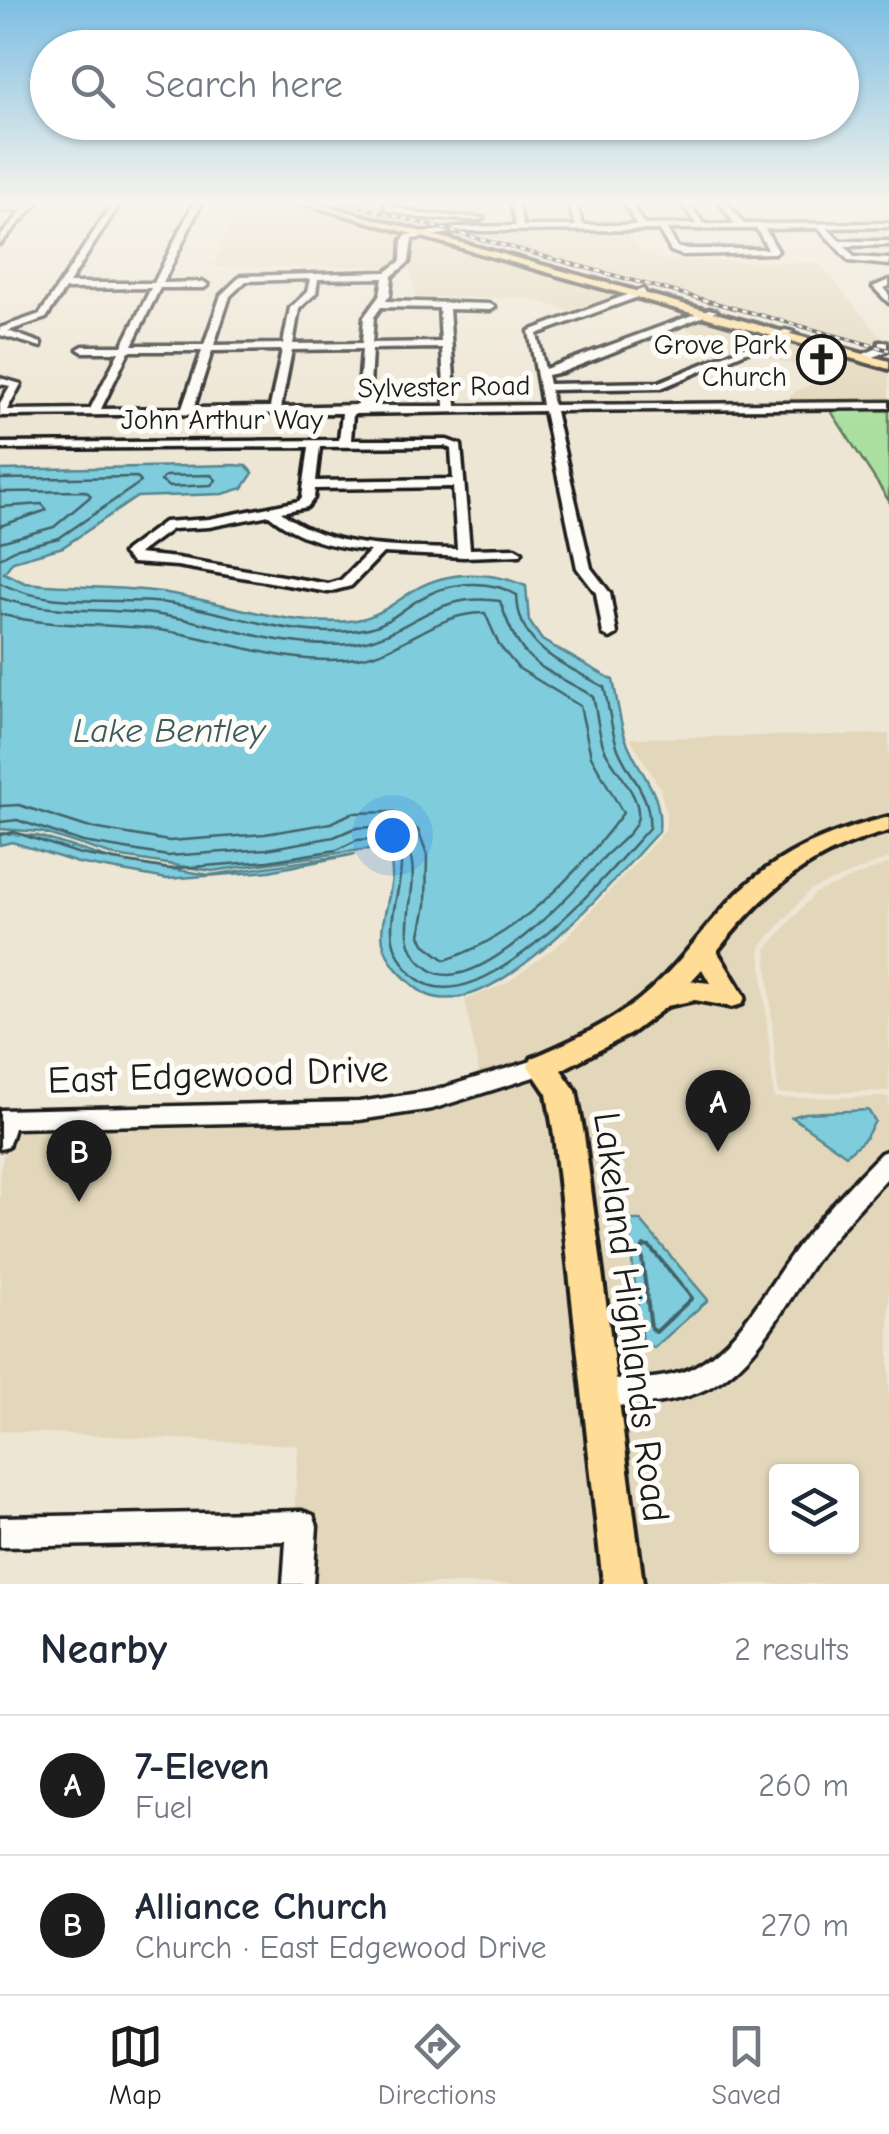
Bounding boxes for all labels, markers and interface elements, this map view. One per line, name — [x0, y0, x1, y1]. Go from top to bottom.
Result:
search box — [30, 30, 859, 140]
icon: search — [65, 58, 120, 113]
text: Search here — [145, 63, 343, 107]
place label: Grove Park Church — [654, 329, 787, 393]
church icon: Grove Park Church — [796, 334, 848, 386]
street label: Sylvester Road — [357, 369, 531, 405]
street label: John Arthur Way — [121, 404, 323, 436]
water label: Lake Bentley — [73, 710, 267, 751]
your location — [367, 810, 418, 861]
street label: East Edgewood Drive — [47, 1047, 389, 1103]
pin: A — [686, 1070, 750, 1152]
street label: Lakeland Highlands Road — [584, 1110, 678, 1525]
pin: B — [46, 1120, 112, 1202]
map controls — [769, 1464, 859, 1554]
button: layers — [769, 1464, 859, 1554]
text: Nearby — [40, 1625, 167, 1674]
text: 2 results — [734, 1631, 849, 1668]
text: 7-Eleven — [135, 1745, 270, 1789]
text: A — [64, 1767, 81, 1804]
text: 260 m — [758, 1767, 849, 1804]
text: Fuel — [135, 1789, 193, 1826]
text: Alliance Church — [135, 1885, 388, 1929]
text: B — [63, 1907, 82, 1944]
text: 270 m — [761, 1907, 849, 1944]
text: Church · East Edgewood Drive — [135, 1929, 547, 1966]
tab: Map — [108, 2019, 163, 2111]
tab: Directions — [378, 2019, 496, 2111]
tab: Saved — [711, 2019, 781, 2111]

